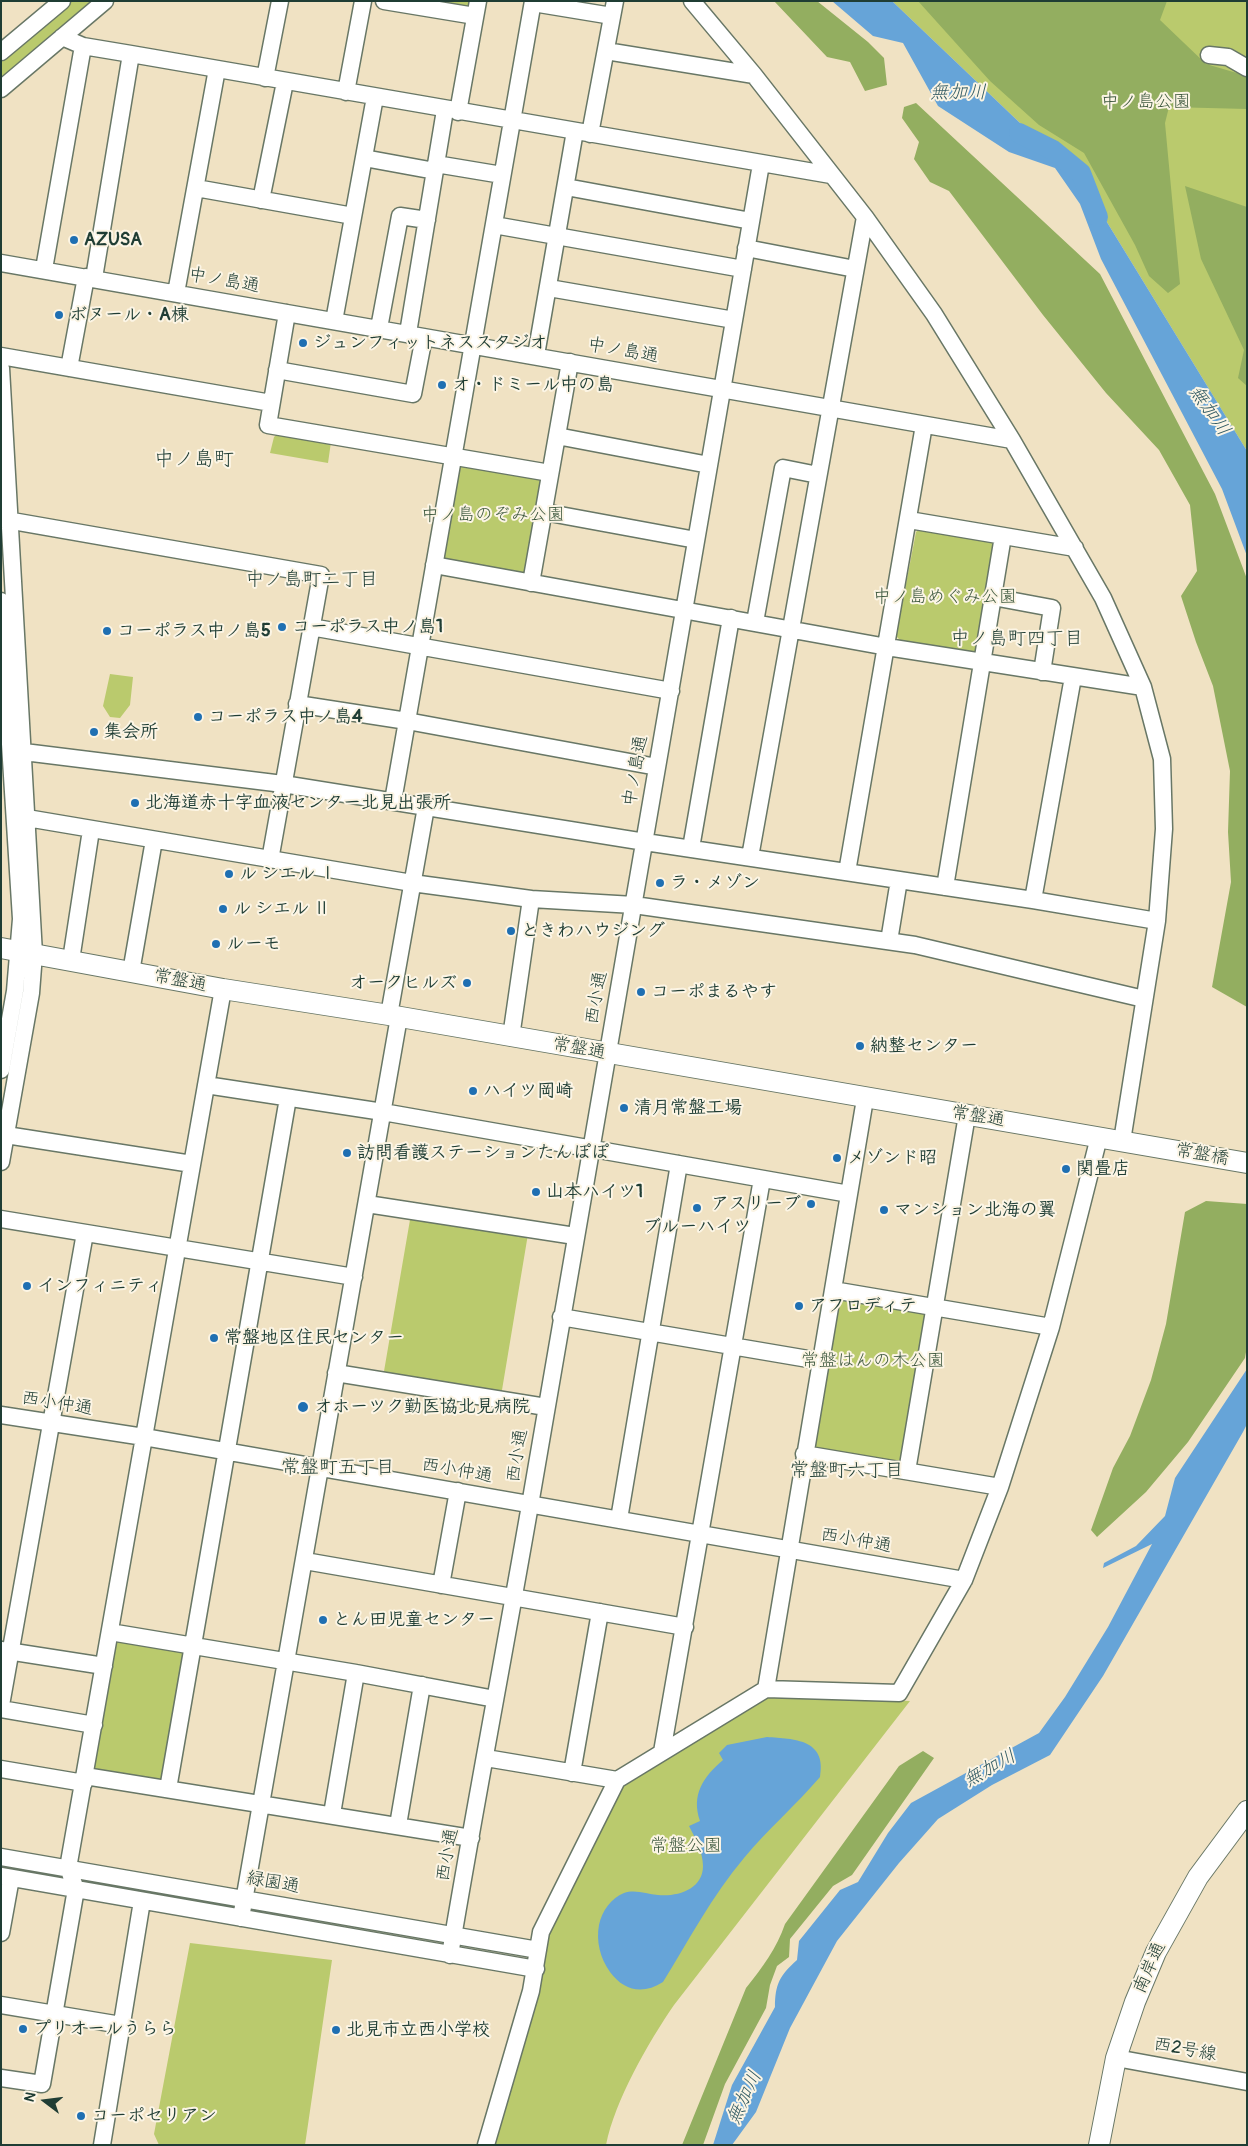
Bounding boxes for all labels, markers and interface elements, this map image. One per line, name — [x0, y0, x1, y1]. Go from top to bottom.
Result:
water label: 無加川 — [930, 82, 986, 104]
park label: 中ノ島公園 — [1101, 91, 1191, 113]
place label: AZUSA — [84, 229, 142, 251]
marker: AZUSA — [68, 234, 80, 246]
street label: 中ノ島通 — [187, 264, 261, 298]
place label: ボヌール・A棟 — [69, 304, 189, 326]
marker: ボヌール・A棟 — [53, 309, 65, 321]
place label: ジュンフィットネススタジオ — [313, 332, 547, 354]
street label: 中ノ島通 — [586, 334, 660, 368]
marker: ジュンフィットネススタジオ — [297, 337, 309, 349]
place label: オ・ドミール中の島 — [452, 374, 614, 396]
marker: オ・ドミール中の島 — [436, 379, 448, 391]
water label: 無加川 — [1183, 381, 1235, 441]
district label: 中ノ島町 — [154, 448, 234, 472]
park label: 中ノ島のぞみ公園 — [421, 504, 565, 526]
district label: 中ノ島町二丁目 — [246, 569, 378, 591]
park label: 中ノ島めぐみ公園 — [873, 586, 1017, 608]
place label: コーポラス中ノ島1 — [292, 616, 443, 638]
place label: コーポラス中ノ島5 — [117, 620, 271, 642]
marker: コーポラス中ノ島1 — [276, 621, 288, 633]
marker: コーポラス中ノ島5 — [101, 625, 113, 637]
district label: 中ノ島町四丁目 — [951, 628, 1083, 650]
place label: コーポラス中ノ島4 — [208, 706, 362, 728]
marker: コーポラス中ノ島4 — [192, 711, 204, 723]
place label: 集会所 — [104, 721, 158, 743]
marker: 集会所 — [88, 726, 100, 738]
street label: 中ノ島通 — [619, 734, 653, 808]
place label: 北海道赤十字血液センター北見出張所 — [145, 792, 451, 814]
marker: 北海道赤十字血液センター北見出張所 — [129, 797, 141, 809]
place label: ル シエル Ⅰ — [239, 863, 337, 885]
marker: ル シエル Ⅰ — [223, 868, 235, 880]
place label: ラ・メゾン — [670, 872, 760, 894]
marker: ラ・メゾン — [654, 877, 666, 889]
place label: ル シエル Ⅱ — [233, 898, 331, 920]
marker: ル シエル Ⅱ — [217, 903, 229, 915]
place label: ときわハウジング — [521, 920, 665, 942]
marker: ときわハウジング — [505, 925, 517, 937]
place label: ルーモ — [226, 933, 281, 955]
marker: ルーモ — [210, 938, 222, 950]
street label: 常盤通 — [151, 965, 209, 997]
street label: 西小通 — [582, 970, 612, 1026]
place label: オークヒルズ — [349, 972, 457, 994]
marker: オークヒルズ — [461, 977, 473, 989]
place label: コーポまるやす — [651, 981, 777, 1003]
marker: コーポまるやす — [635, 986, 647, 998]
street label: 常盤通 — [551, 1034, 607, 1064]
place label: 納整センター — [870, 1035, 978, 1057]
marker: 納整センター — [854, 1040, 866, 1052]
place label: ハイツ岡崎 — [483, 1080, 573, 1102]
marker: ハイツ岡崎 — [467, 1085, 479, 1097]
place label: 清月常盤工場 — [634, 1097, 742, 1119]
marker: 清月常盤工場 — [618, 1102, 630, 1114]
street label: 常盤通 — [950, 1102, 1006, 1132]
street label: 常盤橋 — [1174, 1140, 1230, 1170]
place label: 訪問看護ステーションたんぽぽ — [357, 1142, 609, 1164]
marker: 訪問看護ステーションたんぽぽ — [341, 1147, 353, 1159]
place label: メゾンド昭 — [847, 1147, 937, 1169]
marker: メゾンド昭 — [831, 1152, 843, 1164]
place label: 関畳店 — [1076, 1158, 1130, 1180]
marker: 関畳店 — [1060, 1163, 1072, 1175]
place label: 山本ハイツ1 — [546, 1181, 643, 1203]
marker: 山本ハイツ1 — [530, 1186, 542, 1198]
place label: アスリーブ — [711, 1193, 801, 1215]
marker: アスリーブ — [805, 1198, 817, 1210]
place label: マンション北海の翼 — [894, 1199, 1056, 1221]
marker: ブルーハイツ — [691, 1202, 703, 1214]
marker: マンション北海の翼 — [878, 1204, 890, 1216]
place label: ブルーハイツ — [643, 1216, 751, 1238]
place label: インフィニティ — [37, 1275, 163, 1297]
marker: インフィニティ — [21, 1280, 33, 1292]
place label: アフロディテ — [809, 1295, 917, 1317]
marker: アフロディテ — [793, 1300, 805, 1312]
place label: 常盤地区住民センター — [224, 1327, 404, 1349]
marker: 常盤地区住民センター — [208, 1332, 220, 1344]
park label: 常盤はんの木公園 — [801, 1350, 945, 1372]
street label: 西小仲通 — [20, 1388, 94, 1420]
place label: オホーツク勤医協北見病院 — [314, 1396, 530, 1418]
marker: オホーツク勤医協北見病院 — [296, 1400, 310, 1414]
street label: 西小通 — [503, 1428, 533, 1484]
street label: 西小仲通 — [420, 1454, 494, 1488]
district label: 常盤町五丁目 — [281, 1457, 395, 1479]
district label: 常盤町六丁目 — [790, 1460, 904, 1482]
street label: 西小仲通 — [819, 1524, 893, 1558]
place label: とん田児童センター — [333, 1609, 495, 1631]
marker: とん田児童センター — [317, 1614, 329, 1626]
water label: 無加川 — [960, 1745, 1020, 1793]
street label: 西小通 — [433, 1827, 463, 1883]
park label: 常盤公園 — [650, 1835, 722, 1857]
street label: 緑園通 — [245, 1868, 301, 1898]
street label: 南岸通 — [1129, 1939, 1171, 1997]
place label: プリオールうらら — [33, 2018, 177, 2040]
place label: 北見市立西小学校 — [346, 2019, 490, 2041]
marker: プリオールうらら — [17, 2023, 29, 2035]
marker: 北見市立西小学校 — [330, 2024, 342, 2036]
street label: 西2号線 — [1152, 2034, 1218, 2066]
water label: 無加川 — [723, 2067, 767, 2129]
north arrow — [20, 2076, 70, 2126]
text: N — [21, 2090, 39, 2104]
place label: コーポセリアン — [91, 2105, 217, 2127]
marker: コーポセリアン — [75, 2110, 87, 2122]

